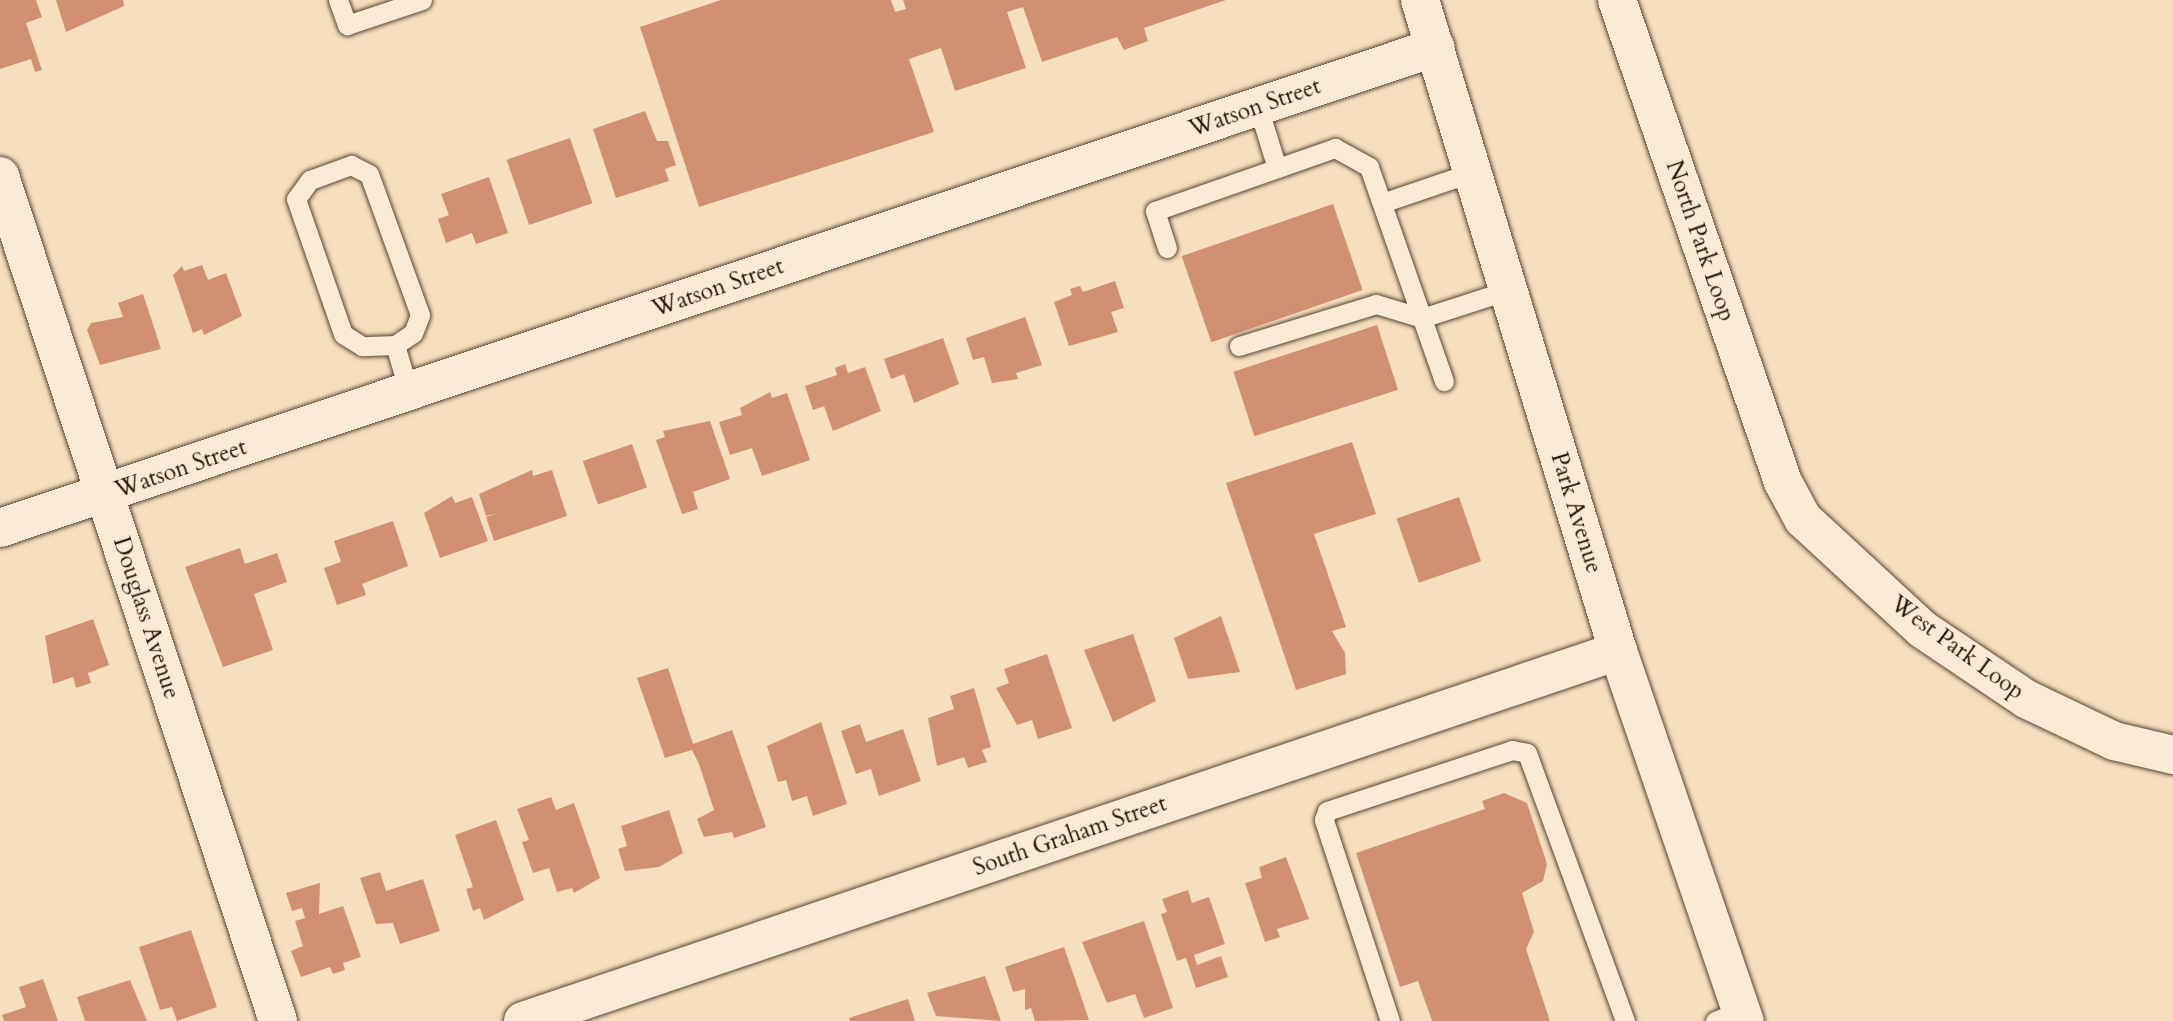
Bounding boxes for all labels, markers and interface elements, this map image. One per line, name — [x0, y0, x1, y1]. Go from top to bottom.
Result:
street label: Watson Street — [1186, 73, 1324, 143]
street label: North Park Loop — [1660, 157, 1740, 325]
street label: Watson Street — [649, 253, 787, 323]
street label: Watson Street — [112, 434, 250, 504]
street label: Park Avenue — [1545, 449, 1607, 577]
street label: Douglass Avenue — [107, 534, 185, 702]
street label: West Park Loop — [1885, 590, 2029, 706]
street label: South Graham Street — [970, 790, 1170, 882]

